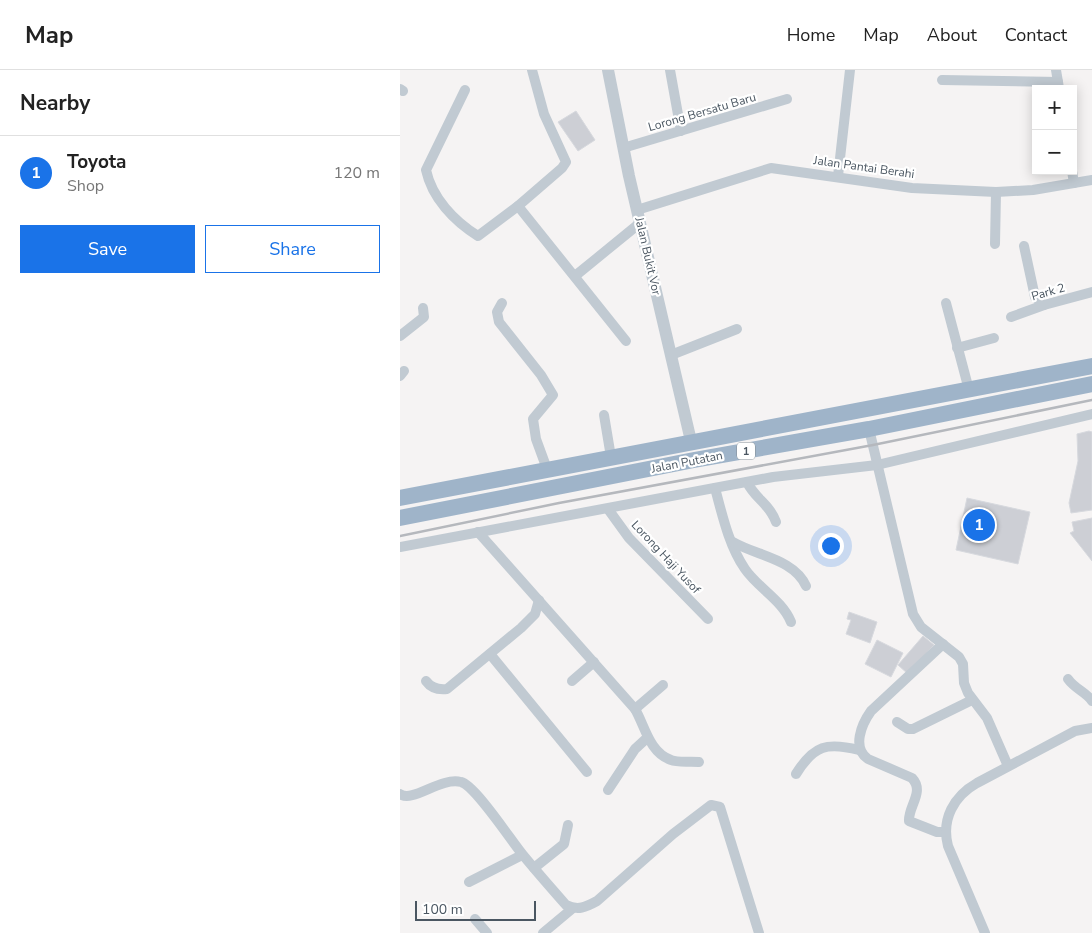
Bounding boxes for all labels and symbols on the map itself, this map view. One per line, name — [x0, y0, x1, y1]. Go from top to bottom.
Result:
street label: Lorong Bersatu Baru — [646, 89, 758, 135]
street label: Jalan Pantai Berahi — [812, 152, 915, 182]
street label: Jalan Bukit Vor — [631, 214, 665, 297]
street label: Park 2 — [1029, 280, 1067, 304]
road number: 1 — [737, 442, 755, 460]
street label: Jalan Putatan — [649, 447, 724, 477]
pin: 1 — [963, 506, 995, 544]
street label: Lorong Haji Yusof — [628, 517, 705, 598]
your location — [818, 533, 844, 559]
scale bar — [415, 898, 536, 921]

